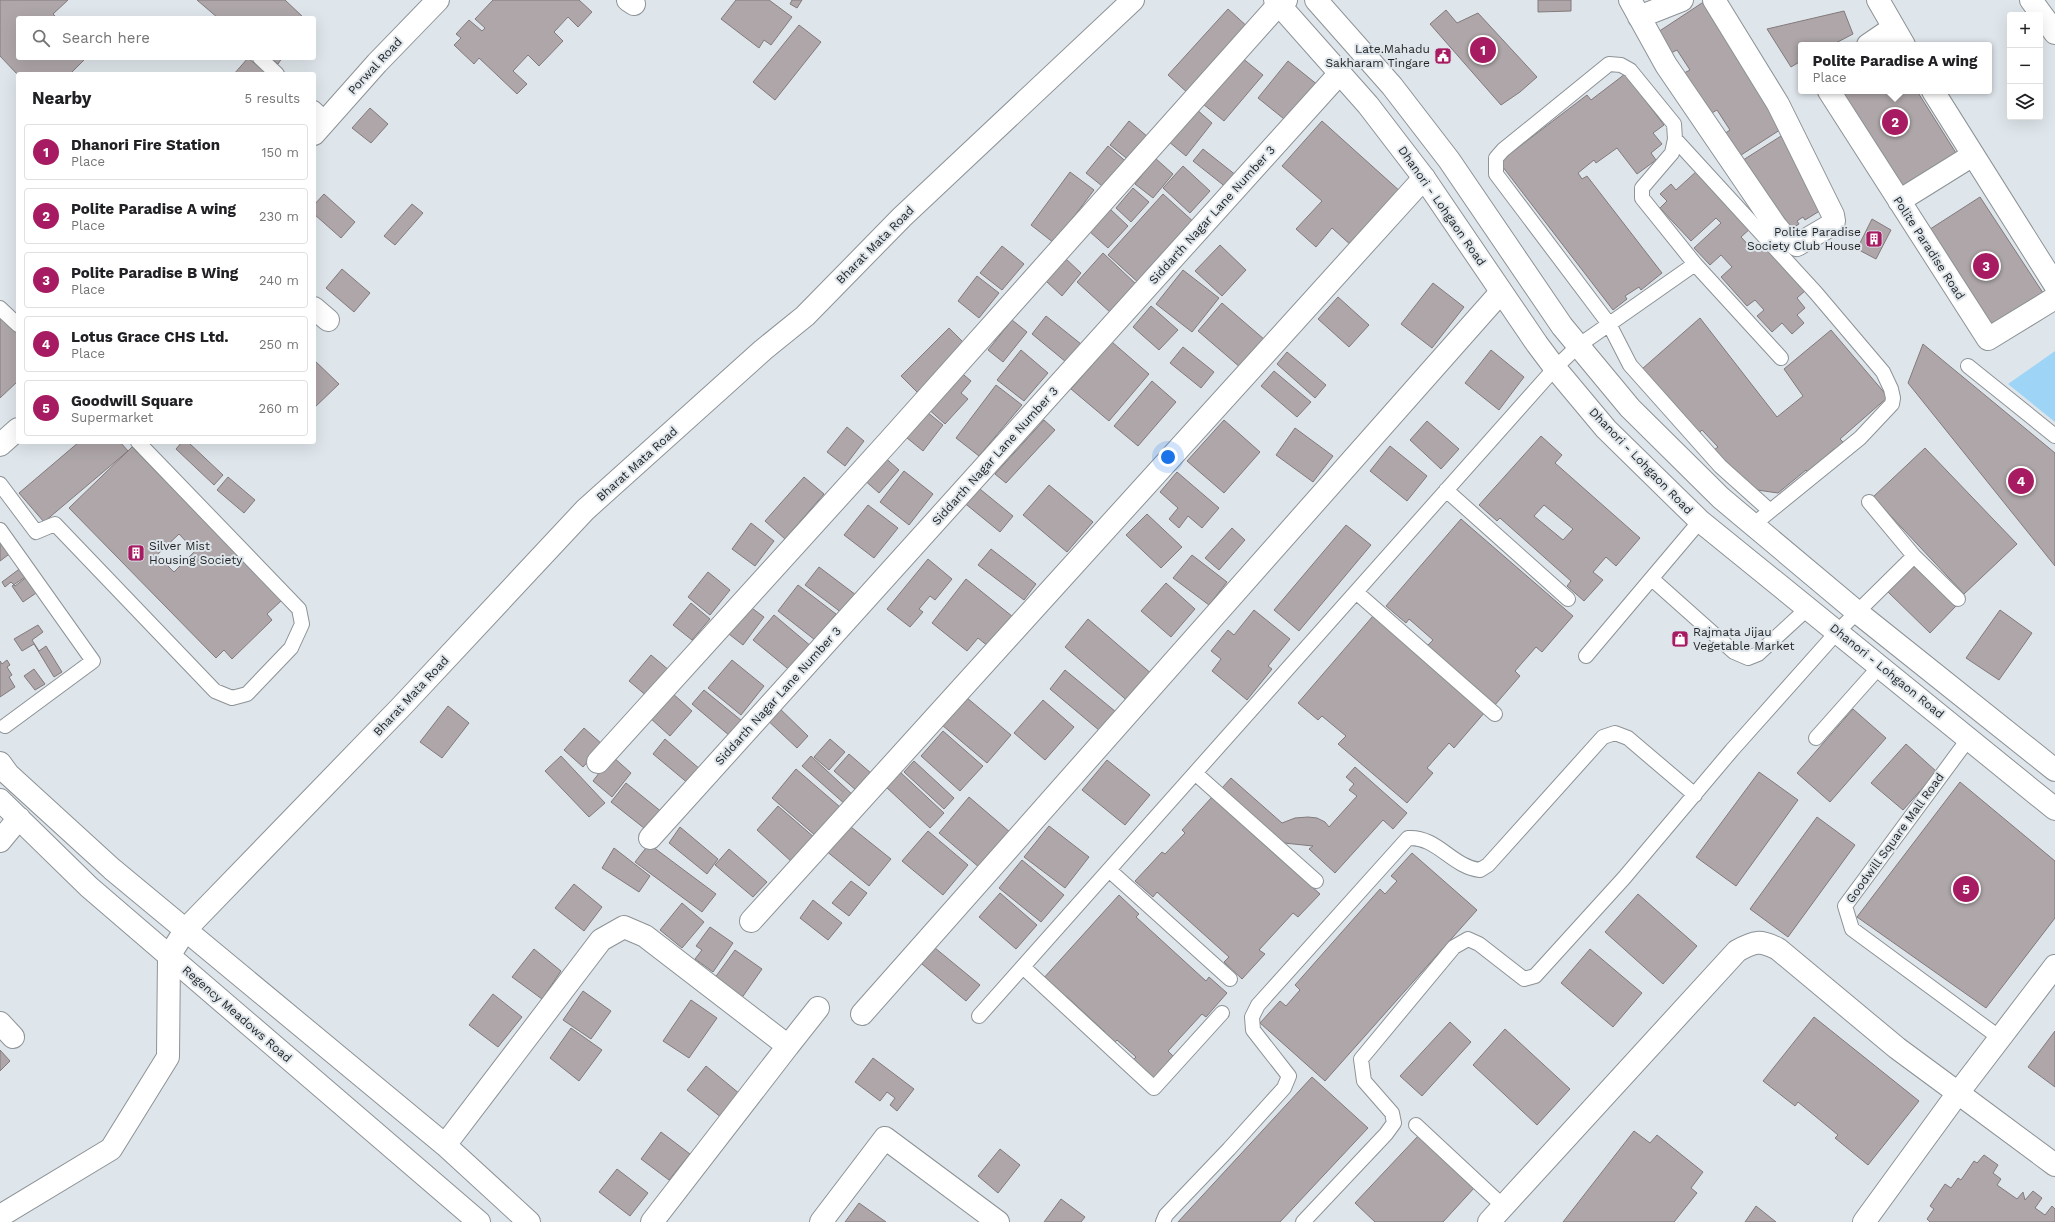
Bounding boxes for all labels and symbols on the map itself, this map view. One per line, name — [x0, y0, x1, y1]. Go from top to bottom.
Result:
street label: Porwal Road — [345, 35, 405, 97]
pin: 1 — [1470, 35, 1496, 65]
place label: Late.Mahadu Sakharam Tingare — [1325, 42, 1430, 70]
public building icon: Late.Mahadu Sakharam Tingare — [1433, 46, 1453, 66]
pin: 2 — [1882, 107, 1908, 137]
street label: Siddarth Nagar Lane Number 3 — [1146, 143, 1278, 287]
street label: Dhanori - Lohgaon Road — [1395, 144, 1489, 268]
street label: Polite Paradise Road — [1890, 194, 1968, 302]
street label: Bharat Mata Road — [833, 203, 917, 287]
place label: Polite Paradise Society Club House — [1747, 225, 1861, 253]
building icon: Polite Paradise Society Club House — [1864, 229, 1884, 249]
pin: 3 — [1973, 251, 1999, 281]
street label: Siddarth Nagar Lane Number 3 — [929, 384, 1061, 528]
street label: Dhanori - Lohgaon Road — [1586, 405, 1696, 517]
street label: Bharat Mata Road — [594, 424, 680, 504]
your location — [1158, 447, 1178, 467]
pin: 4 — [2008, 466, 2034, 496]
place label: Silver Mist Housing Society — [149, 539, 243, 567]
building icon: Silver Mist Housing Society — [126, 543, 146, 563]
street label: Dhanori - Lohgaon Road — [1827, 621, 1947, 721]
street label: Siddarth Nagar Lane Number 3 — [712, 624, 844, 768]
place label: Rajmata Jijau Vegetable Market — [1693, 625, 1795, 653]
shop icon: Rajmata Jijau Vegetable Market — [1670, 629, 1690, 649]
street label: Bharat Mata Road — [370, 653, 452, 739]
street label: Goodwill Square Mall Road — [1843, 770, 1947, 906]
pin: 5 — [1953, 874, 1979, 904]
street label: Regency Meadows Road — [180, 963, 294, 1065]

